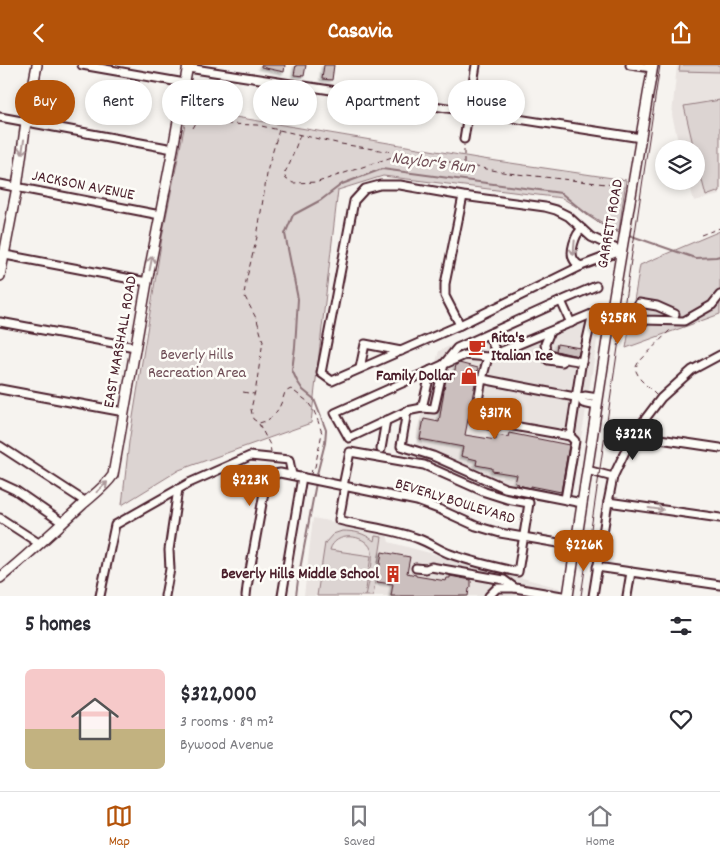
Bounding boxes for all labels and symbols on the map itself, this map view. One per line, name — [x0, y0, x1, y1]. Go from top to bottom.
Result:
one-way arrow — [17, 139, 27, 155]
water label: Naylor's Run — [390, 146, 477, 182]
street label: JACKSON AVENUE — [30, 165, 137, 207]
street label: GARRETT ROAD — [592, 178, 630, 270]
one-way arrow — [569, 239, 579, 255]
one-way arrow — [146, 255, 156, 271]
street label: EAST MARSHALL ROAD — [98, 274, 144, 410]
pin: $258K — [583, 303, 653, 345]
place label: Rita's Italian Ice — [491, 327, 553, 368]
cafe icon: Rita's Italian Ice — [467, 337, 487, 357]
park label: Beverly Hills Recreation Area — [148, 344, 246, 385]
place label: Family Dollar — [376, 365, 456, 388]
shop icon: Family Dollar — [459, 366, 479, 386]
pin: $317K — [460, 397, 530, 440]
pin: $322K — [598, 419, 668, 461]
pin: $223K — [215, 465, 285, 507]
street label: BEVERLY BOULEVARD — [392, 473, 518, 531]
one-way arrow — [95, 481, 108, 493]
one-way arrow — [648, 504, 664, 514]
pin: $226K — [549, 529, 619, 572]
place label: Beverly Hills Middle School — [221, 563, 379, 586]
building icon: Beverly Hills Middle School — [383, 564, 403, 584]

